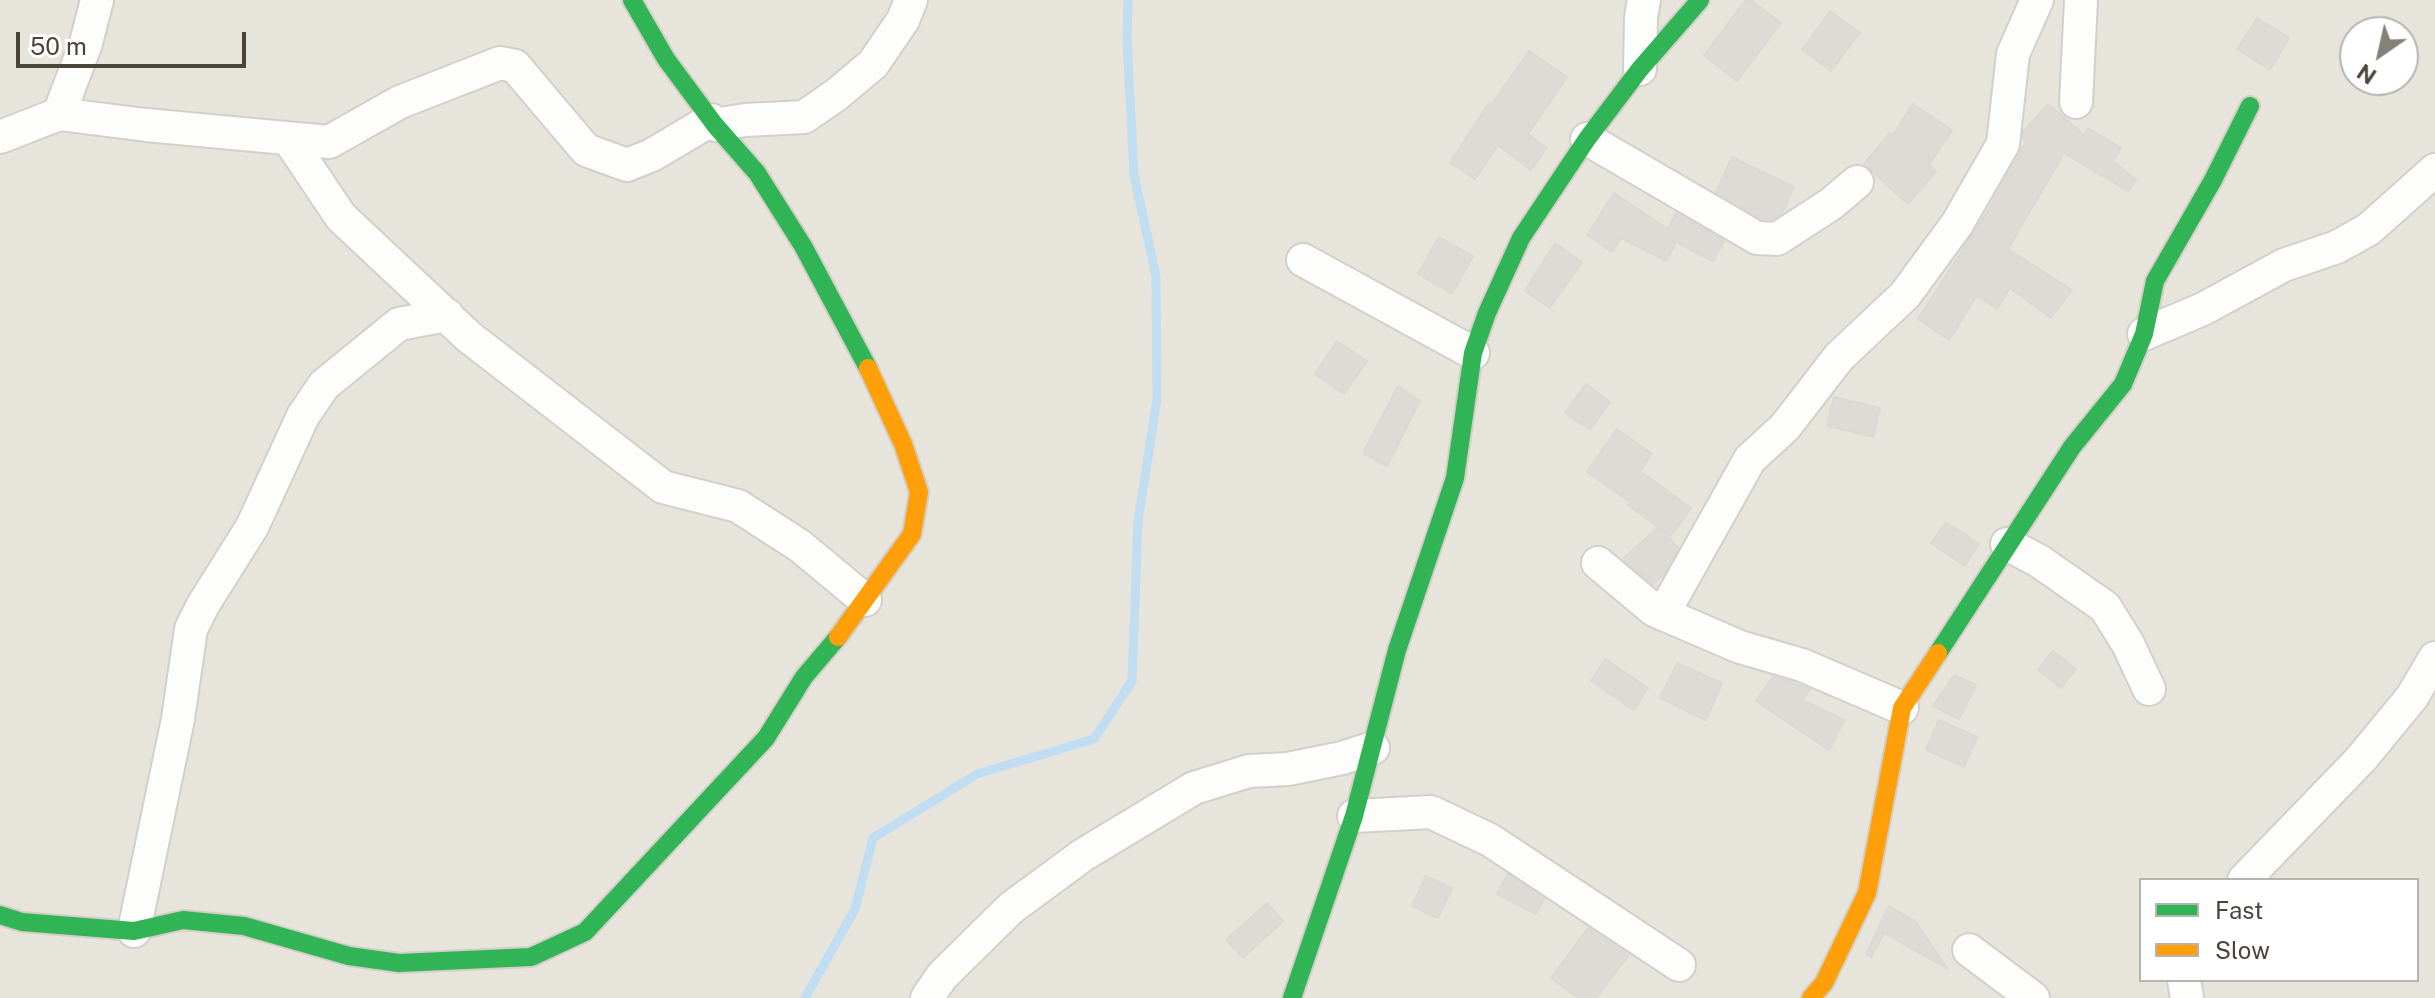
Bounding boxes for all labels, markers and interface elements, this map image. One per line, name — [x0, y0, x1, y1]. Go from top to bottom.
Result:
scale bar — [20, 16, 250, 66]
north arrow — [2339, 16, 2419, 96]
text: 50 m — [30, 32, 87, 60]
text: N — [2352, 59, 2381, 90]
legend — [2139, 878, 2419, 982]
text: Fast — [2215, 896, 2263, 924]
text: Slow — [2215, 936, 2270, 964]

